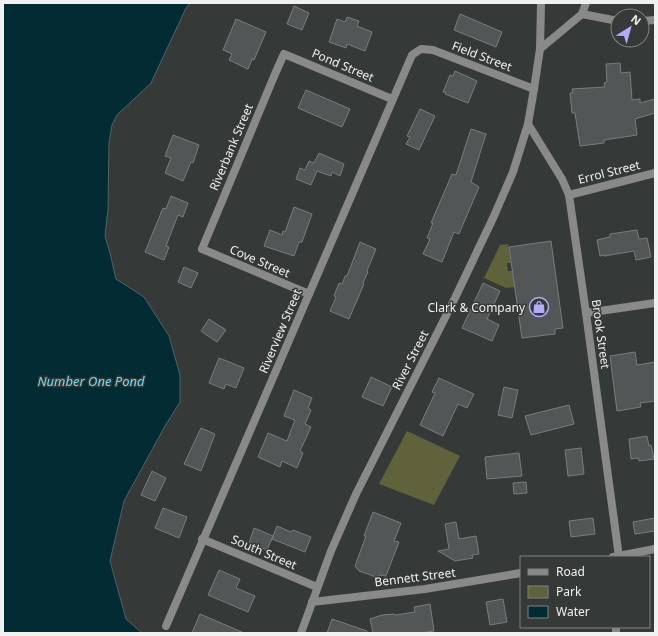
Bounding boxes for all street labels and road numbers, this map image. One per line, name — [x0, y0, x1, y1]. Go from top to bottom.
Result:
street label: Field Street — [449, 37, 515, 75]
street label: Pond Street — [309, 44, 377, 86]
street label: Riverbank Street — [205, 100, 257, 193]
street label: Errol Street — [576, 156, 642, 188]
street label: Cove Street — [227, 241, 293, 282]
street label: Riverview Street — [255, 286, 306, 376]
street label: Brook Street — [588, 298, 614, 371]
street label: River Street — [388, 327, 433, 393]
street label: South Street — [229, 531, 300, 574]
street label: Bennett Street — [374, 564, 457, 590]

